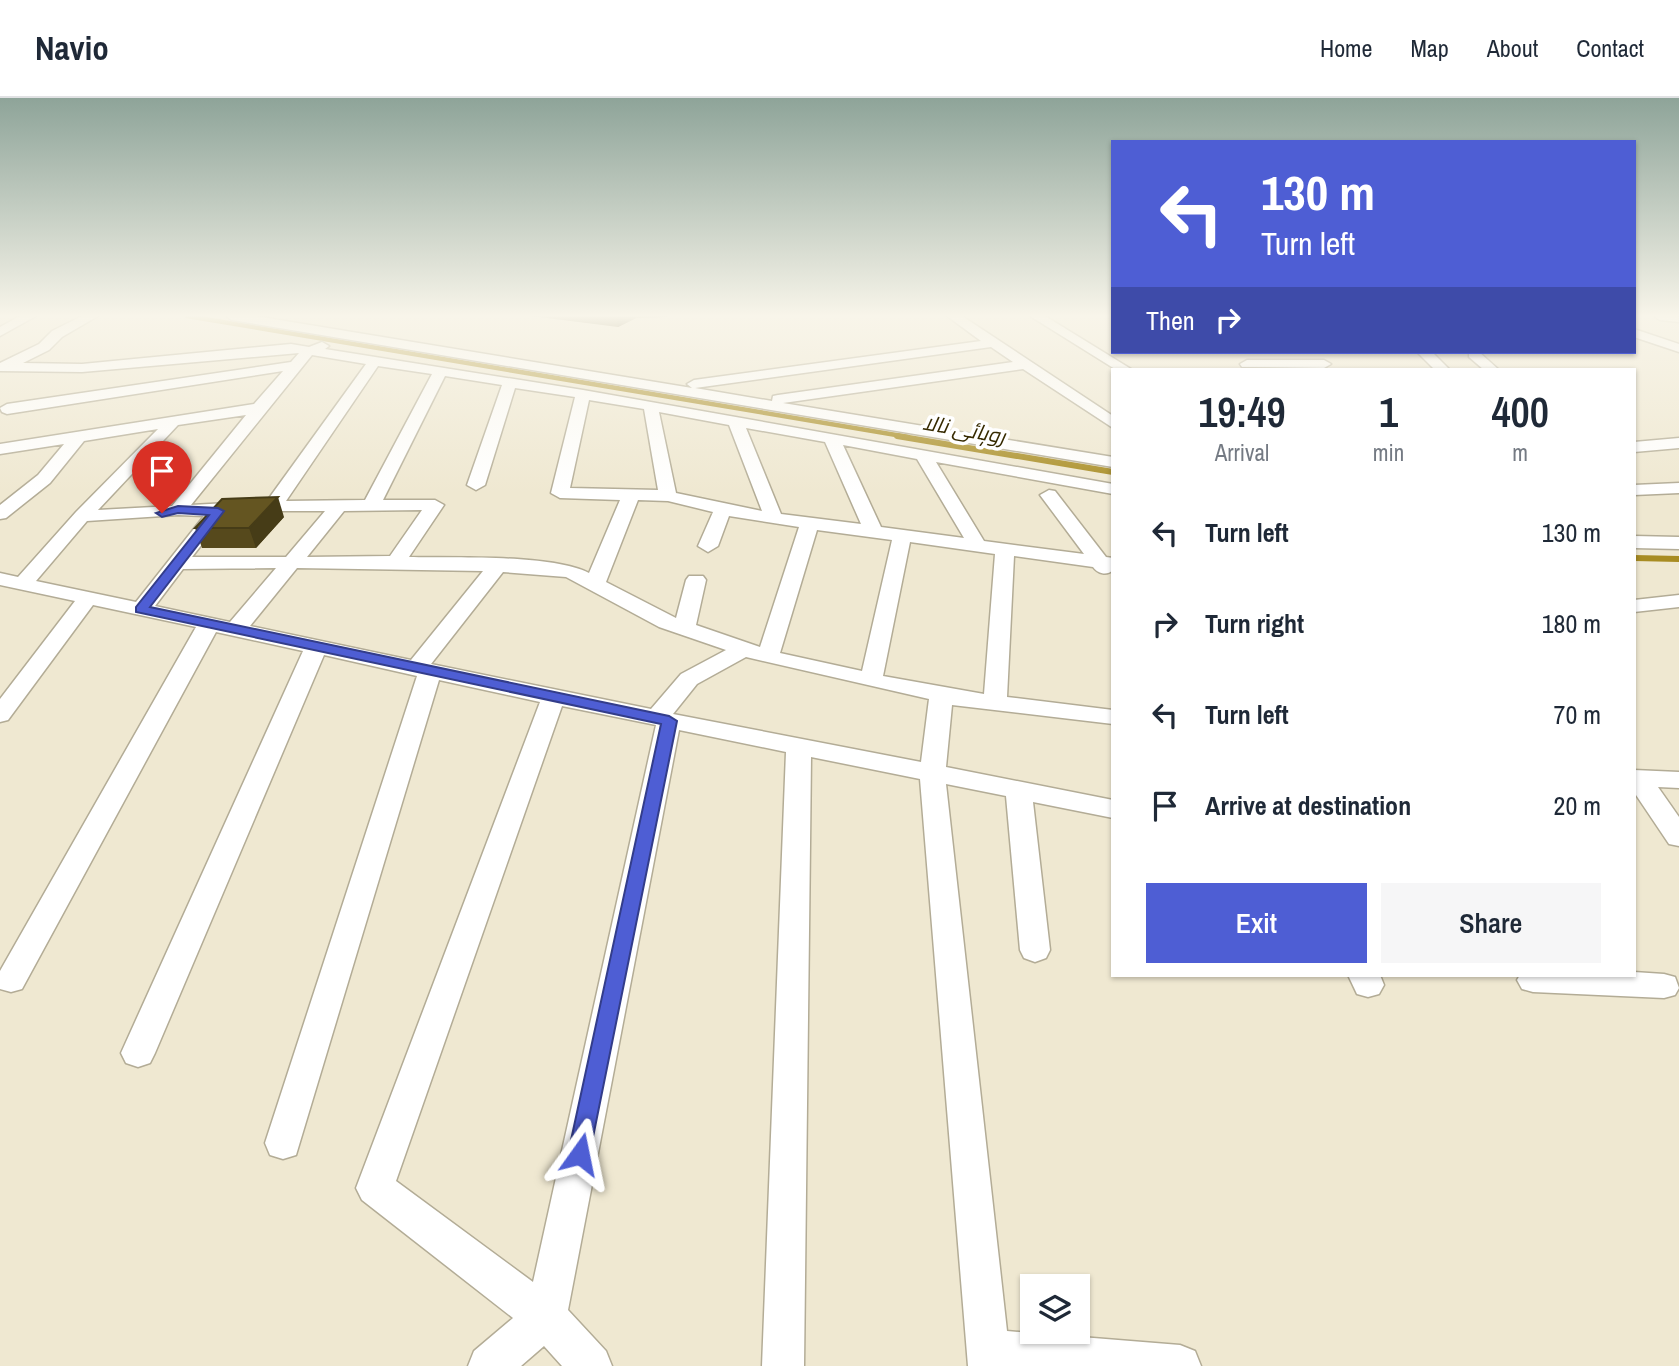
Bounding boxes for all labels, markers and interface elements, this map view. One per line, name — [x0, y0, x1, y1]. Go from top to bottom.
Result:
text: Navio — [35, 26, 109, 70]
text: Home — [1320, 32, 1372, 64]
text: Map — [1410, 32, 1449, 64]
text: About — [1487, 32, 1538, 64]
text: Contact — [1576, 32, 1644, 64]
text: 130 m — [1261, 159, 1375, 225]
icon: left — [1146, 168, 1237, 259]
text: Turn left — [1261, 222, 1355, 265]
icon: right — [1209, 301, 1247, 339]
text: Then — [1146, 303, 1195, 338]
text: 19:49 — [1198, 384, 1286, 440]
text: 1 — [1379, 384, 1398, 440]
text: 400 — [1491, 384, 1549, 440]
water label: روہائی نالا — [921, 408, 1009, 451]
text: Arrival — [1215, 437, 1269, 468]
text: min — [1373, 437, 1404, 468]
text: m — [1512, 437, 1528, 468]
pin — [132, 441, 192, 513]
icon: arrive — [143, 452, 181, 490]
icon: left — [1146, 514, 1184, 552]
text: Turn left — [1205, 515, 1289, 550]
text: 130 m — [1542, 515, 1601, 550]
icon: right — [1146, 605, 1184, 643]
text: Turn right — [1205, 606, 1304, 641]
text: 180 m — [1542, 606, 1601, 641]
icon: left — [1146, 696, 1184, 734]
text: Turn left — [1205, 697, 1289, 732]
text: 70 m — [1554, 697, 1601, 732]
icon: arrive — [1146, 787, 1184, 825]
text: Arrive at destination — [1205, 788, 1411, 823]
text: 20 m — [1554, 788, 1601, 823]
button: Exit — [1146, 883, 1367, 963]
button: Share — [1381, 883, 1601, 963]
position arrow — [543, 1117, 617, 1191]
map controls — [1020, 1274, 1090, 1344]
button: layers — [1020, 1274, 1090, 1344]

